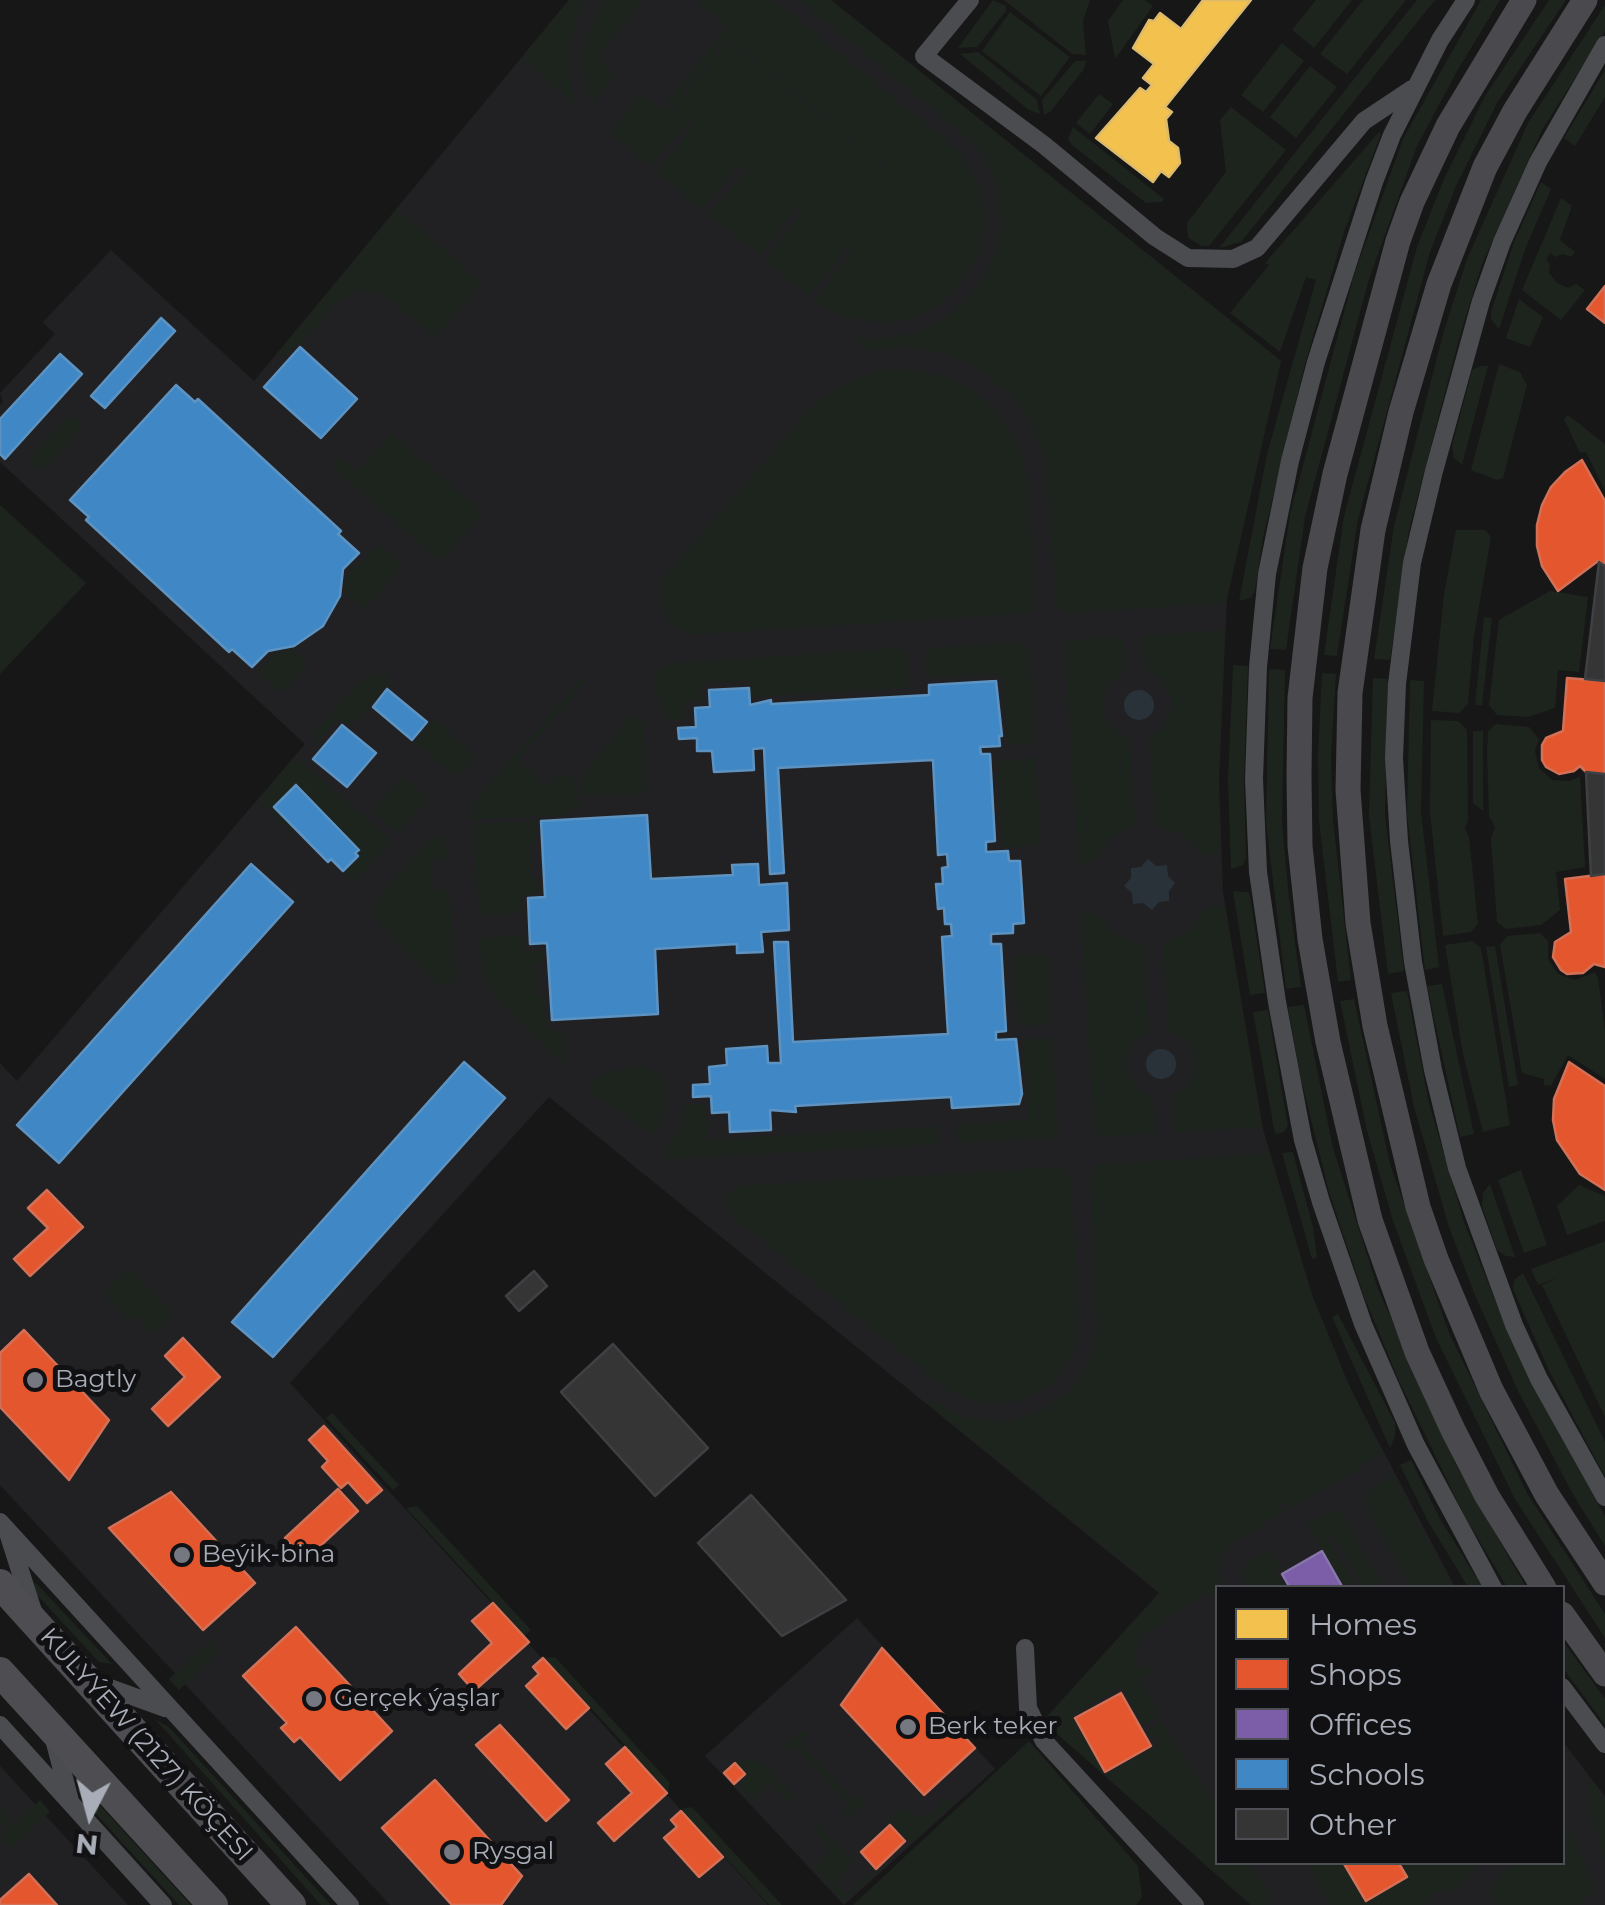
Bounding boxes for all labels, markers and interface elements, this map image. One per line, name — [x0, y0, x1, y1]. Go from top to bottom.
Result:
place label: Bagtly — [55, 1365, 136, 1395]
marker: Bagtly — [24, 1369, 46, 1391]
place label: Beýik-bina — [202, 1540, 335, 1570]
marker: Beýik-bina — [171, 1544, 193, 1566]
legend — [1215, 1585, 1565, 1865]
text: Homes — [1309, 1606, 1417, 1643]
street label: KULYÝEW (2127) KÖÇESI — [33, 1622, 259, 1868]
text: Shops — [1309, 1656, 1402, 1693]
place label: Gerçek ýaşlar — [334, 1684, 500, 1714]
marker: Gerçek ýaşlar — [303, 1688, 325, 1710]
text: Offices — [1309, 1706, 1412, 1743]
place label: Berk teker — [928, 1712, 1058, 1742]
marker: Berk teker — [897, 1716, 919, 1738]
text: Schools — [1309, 1756, 1425, 1793]
north arrow — [40, 1765, 140, 1865]
text: Other — [1309, 1806, 1397, 1843]
text: N — [74, 1827, 100, 1863]
place label: Rysgal — [472, 1837, 554, 1867]
marker: Rysgal — [441, 1841, 463, 1863]

